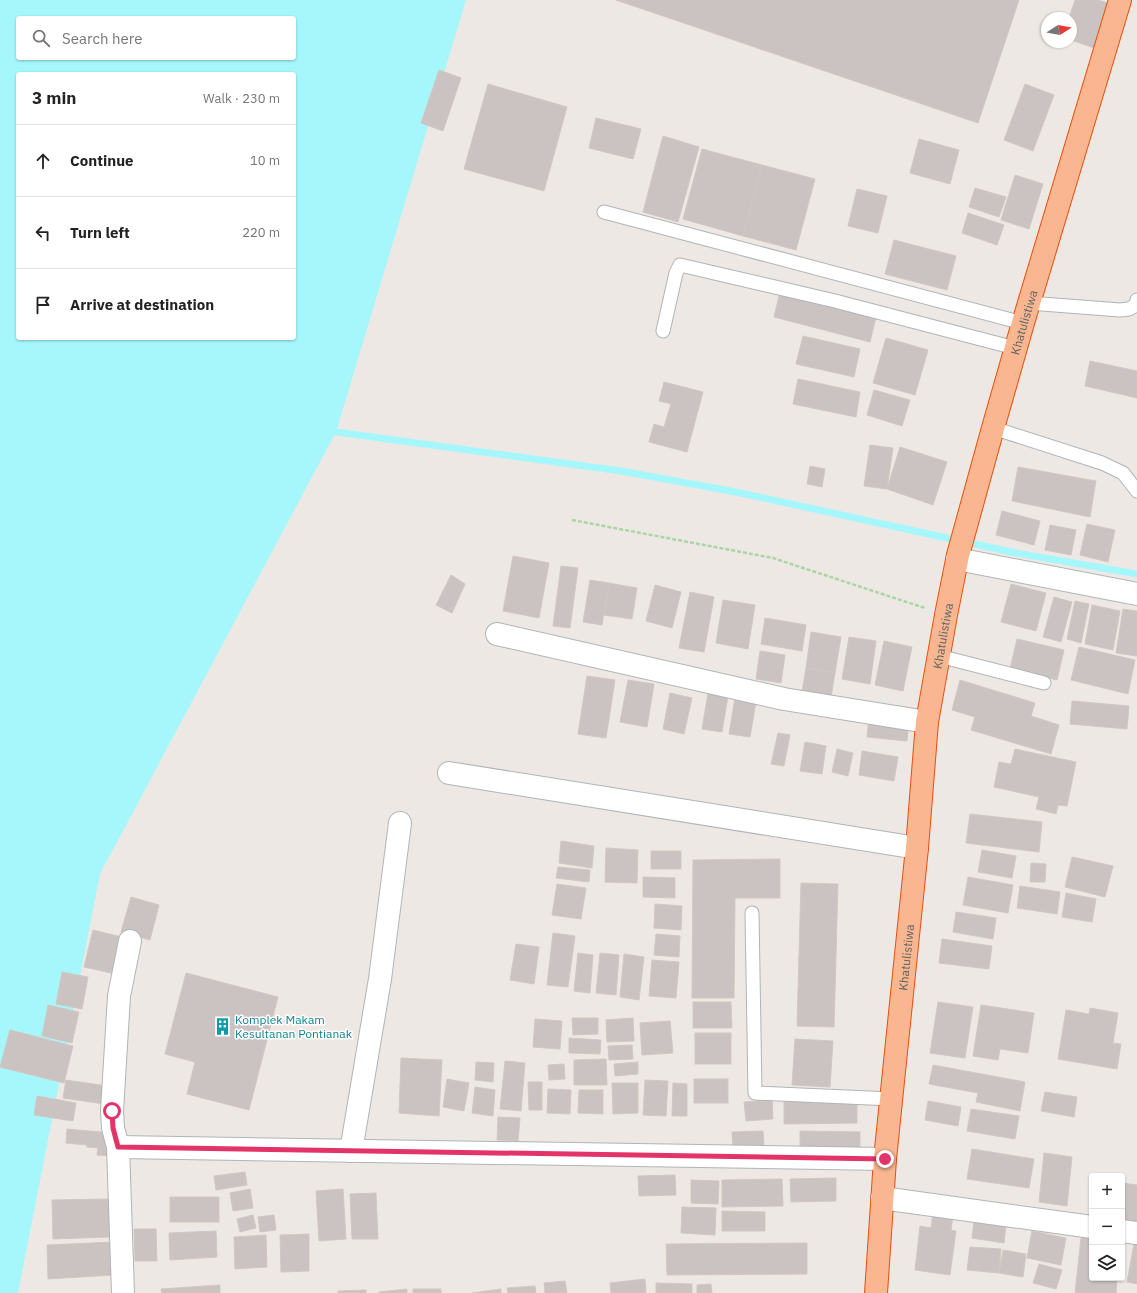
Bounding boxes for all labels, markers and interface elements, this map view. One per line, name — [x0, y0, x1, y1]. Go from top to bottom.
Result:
north arrow — [1041, 12, 1077, 48]
search box — [16, 16, 296, 60]
icon: search — [30, 27, 52, 49]
text: Search here — [62, 29, 142, 48]
text: 3 min — [32, 87, 76, 109]
text: Walk · 230 m — [203, 90, 280, 107]
icon: ahead — [32, 150, 54, 172]
text: Continue — [70, 151, 134, 170]
text: 10 m — [250, 152, 280, 169]
icon: left — [32, 222, 54, 244]
text: Turn left — [70, 223, 130, 242]
text: 220 m — [242, 224, 280, 241]
street label: Khatulistiwa — [1007, 288, 1040, 356]
icon: arrive — [32, 294, 54, 316]
text: Arrive at destination — [70, 295, 214, 314]
street label: Khatulistiwa — [929, 601, 956, 670]
street label: Khatulistiwa — [895, 923, 917, 991]
place label: Komplek Makam Kesultanan Pontianak — [235, 1012, 353, 1041]
building icon: Komplek Makam Kesultanan Pontianak — [212, 1016, 232, 1036]
route start — [103, 1102, 121, 1120]
route end — [876, 1150, 894, 1168]
map controls — [1089, 1173, 1125, 1281]
button: + — [1089, 1173, 1125, 1209]
button: − — [1089, 1209, 1125, 1245]
button: layers — [1089, 1245, 1125, 1281]

